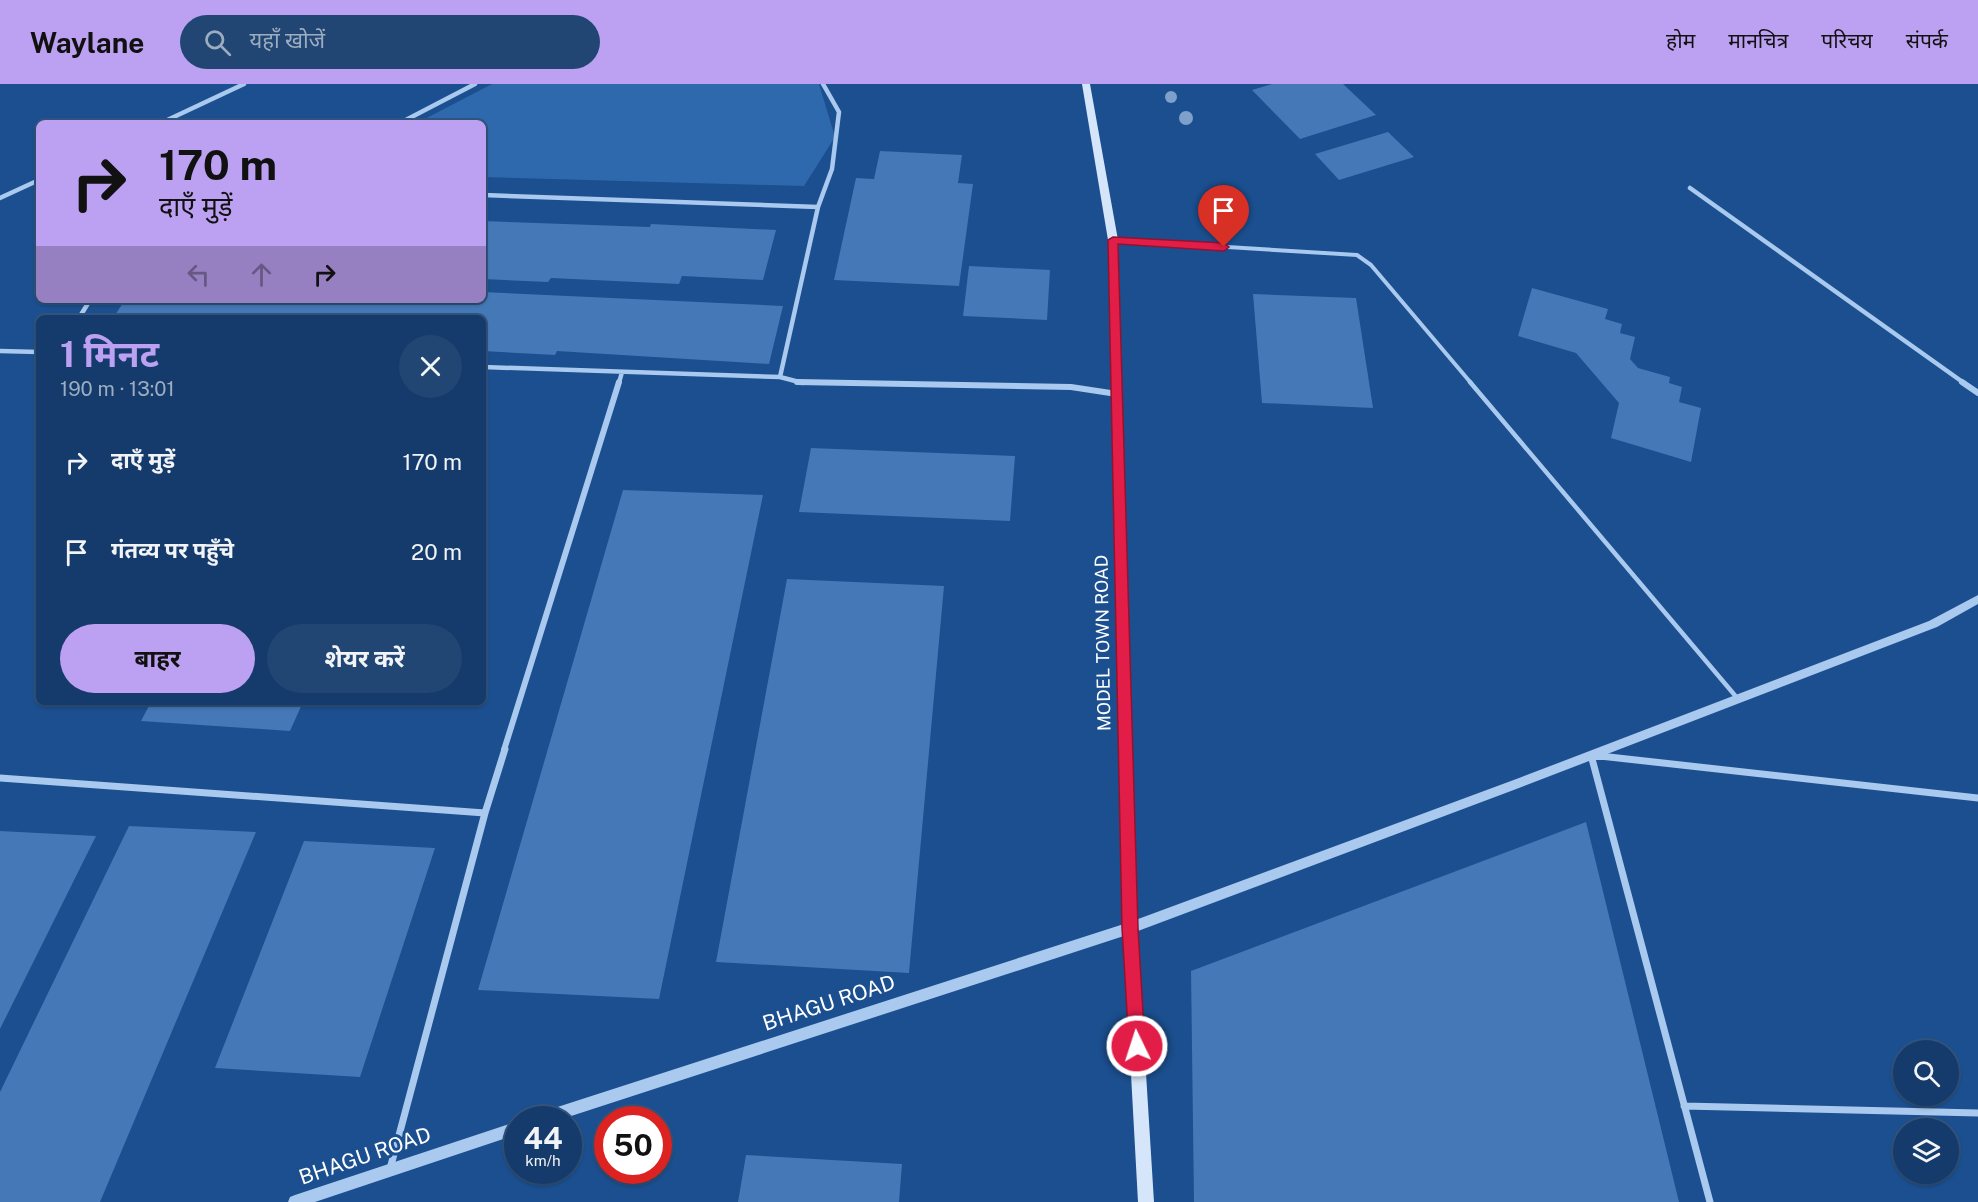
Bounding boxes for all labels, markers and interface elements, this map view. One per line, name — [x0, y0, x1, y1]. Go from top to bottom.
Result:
search box — [180, 15, 600, 69]
text: Waylane — [30, 26, 144, 59]
icon: search — [201, 26, 234, 59]
text: यहाँ खोजें — [249, 27, 325, 53]
text: होम — [1666, 28, 1695, 53]
text: मानचित्र — [1728, 28, 1788, 53]
text: परिचय — [1821, 28, 1873, 53]
text: संपर्क — [1906, 28, 1948, 53]
text: 170 m — [159, 140, 277, 189]
icon: right — [60, 144, 138, 222]
pin — [1198, 185, 1249, 247]
text: दाएँ मुड़ें — [159, 190, 232, 222]
icon: arrive — [1207, 194, 1240, 227]
icon: left — [182, 258, 215, 291]
icon: ahead — [245, 258, 278, 291]
icon: right — [308, 258, 341, 291]
text: 1 मिनट — [60, 333, 159, 375]
button: close — [399, 335, 462, 398]
text: 190 m · 13:01 — [60, 377, 175, 401]
icon: right — [60, 446, 93, 479]
text: दाएँ मुड़ें — [111, 447, 175, 473]
text: 170 m — [402, 449, 462, 475]
icon: arrive — [60, 536, 93, 569]
text: गंतव्य पर पहुँचे — [111, 537, 234, 563]
text: 20 m — [411, 539, 462, 565]
street label: MODEL TOWN ROAD — [1090, 555, 1115, 731]
button: बाहर — [60, 624, 255, 693]
button: शेयर करें — [267, 624, 462, 693]
street label: BHAGU ROAD — [759, 969, 898, 1036]
position arrow — [1105, 1014, 1169, 1078]
map controls — [1893, 1040, 1959, 1184]
button: search — [1893, 1040, 1959, 1106]
speed limit sign: 50 — [594, 1106, 672, 1184]
button: layers — [1893, 1118, 1959, 1184]
text: 44 — [523, 1120, 563, 1156]
street label: BHAGU ROAD — [296, 1121, 434, 1190]
text: km/h — [525, 1152, 561, 1169]

